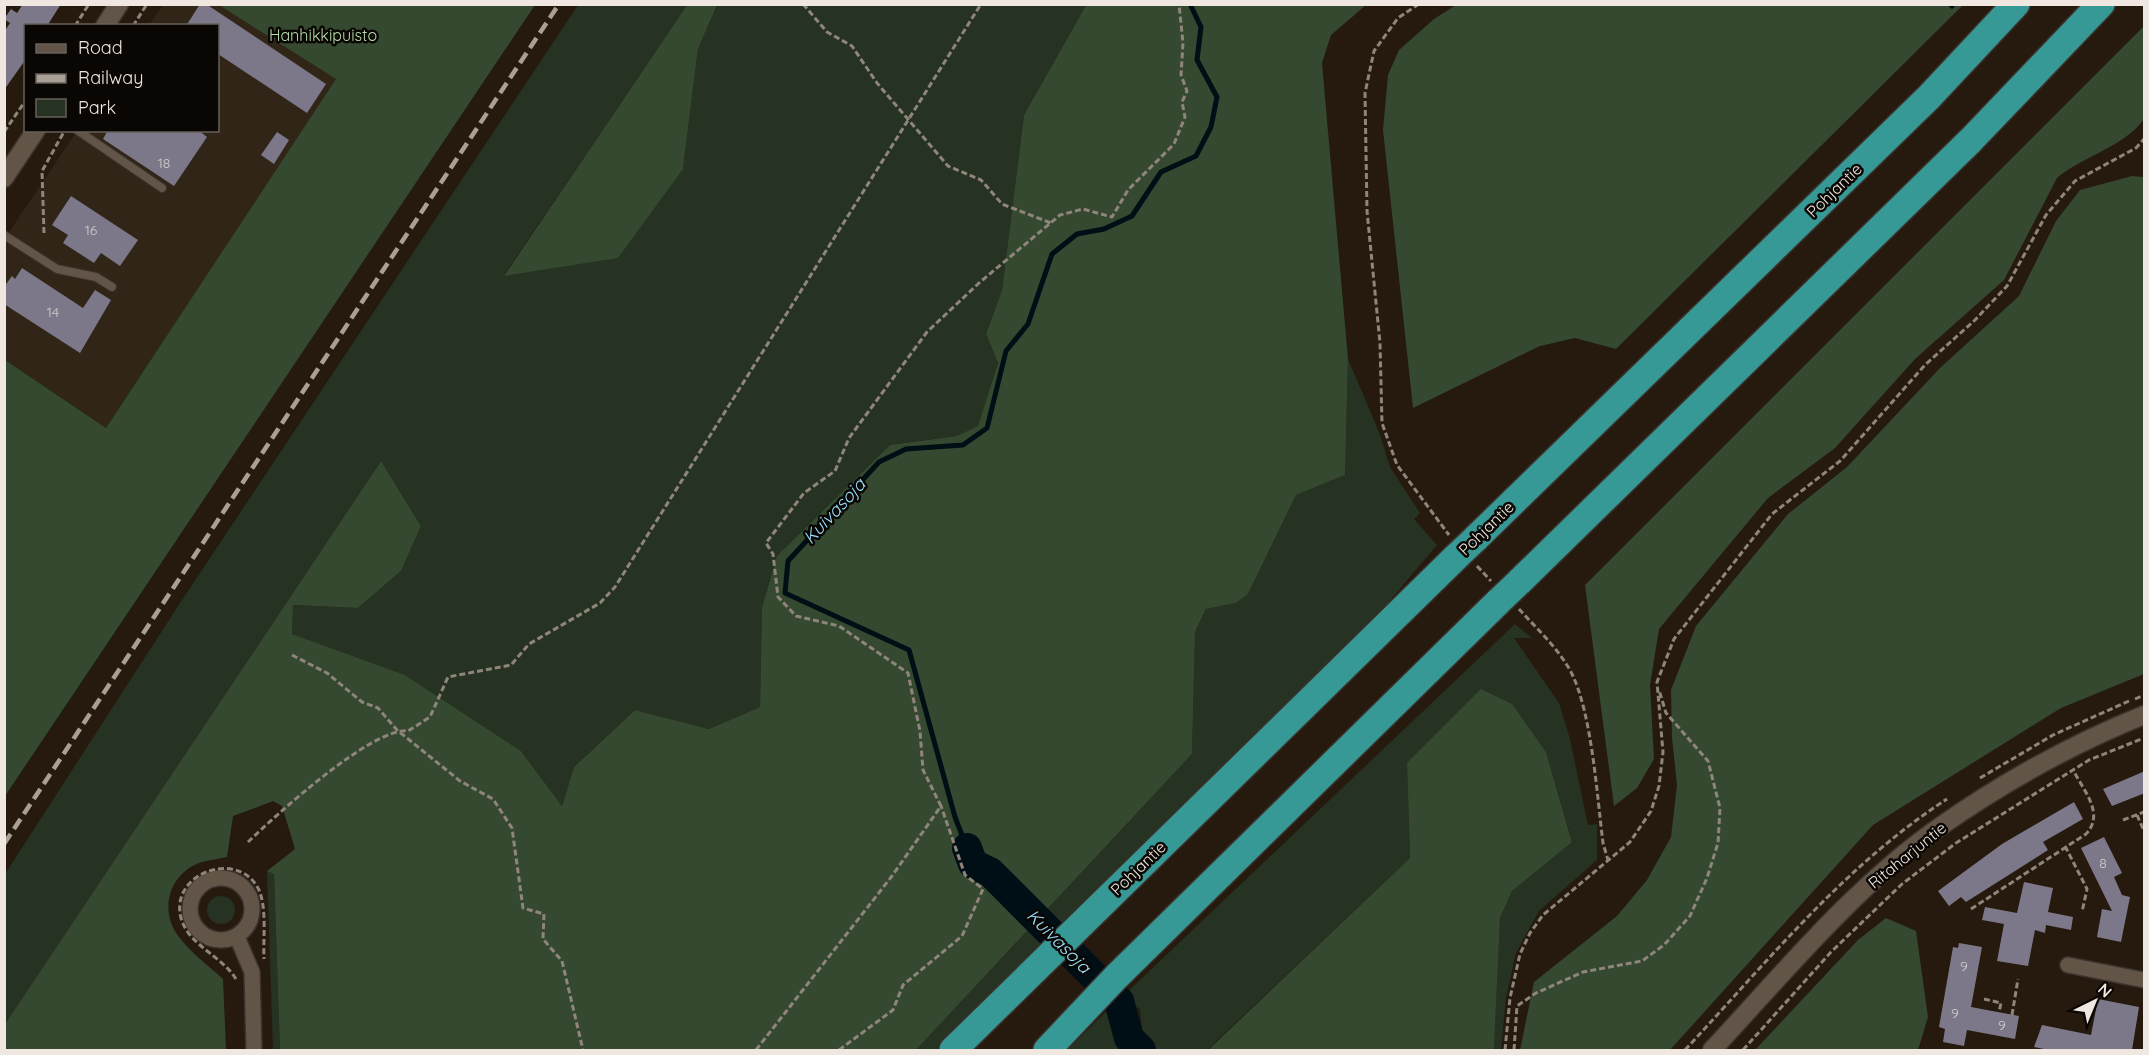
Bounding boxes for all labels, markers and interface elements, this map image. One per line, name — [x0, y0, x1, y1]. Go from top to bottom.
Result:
legend — [24, 24, 219, 132]
park label: Hanhikkipuisto — [269, 25, 377, 45]
text: Road — [78, 36, 123, 59]
text: Railway — [78, 66, 144, 89]
text: Park — [78, 96, 116, 119]
house number: 18 — [158, 154, 170, 172]
street label: Pohjantie — [1802, 159, 1866, 221]
house number: 16 — [85, 221, 98, 239]
house number: 14 — [47, 303, 59, 321]
water label: Kuivasoja — [798, 473, 871, 549]
street label: Pohjantie — [1454, 497, 1518, 559]
street label: Ritaharjuntie — [1864, 817, 1950, 893]
street label: Pohjantie — [1106, 837, 1170, 899]
house number: 8 — [2099, 854, 2107, 872]
water label: Kuivasoja — [1022, 904, 1097, 979]
house number: 9 — [1960, 957, 1968, 975]
north arrow — [2065, 971, 2125, 1031]
text: N — [2094, 979, 2116, 1001]
house number: 9 — [1951, 1004, 1959, 1022]
house number: 9 — [1998, 1016, 2006, 1034]

